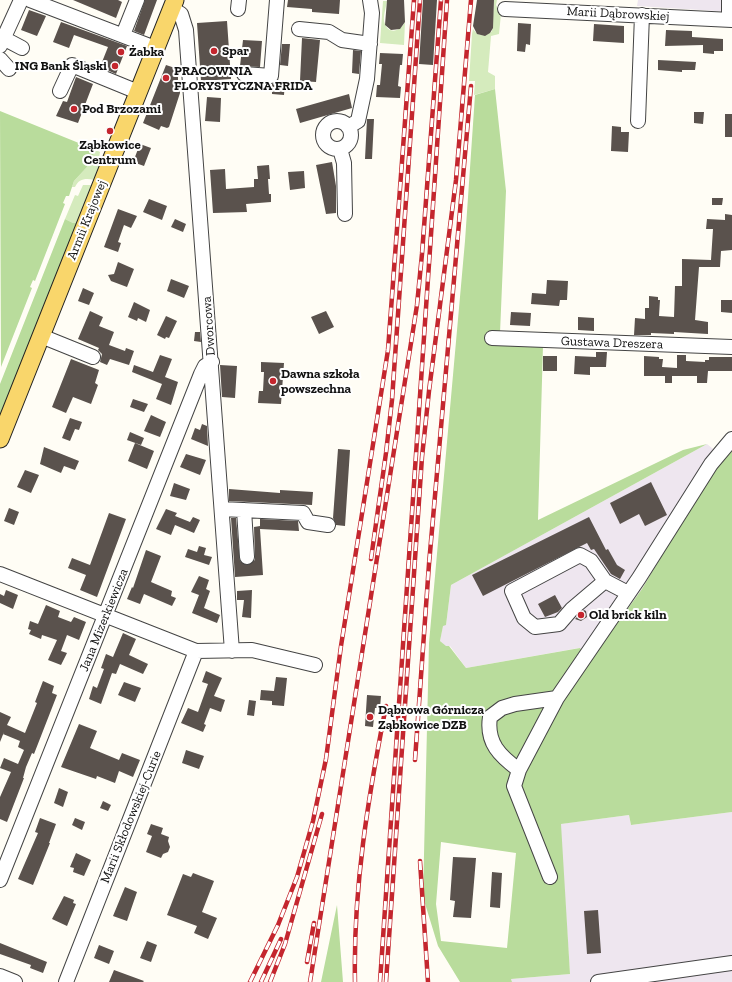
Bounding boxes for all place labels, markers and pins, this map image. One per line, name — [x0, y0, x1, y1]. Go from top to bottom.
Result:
place label: Spar — [222, 43, 249, 59]
place label: Żabka — [129, 44, 164, 60]
marker: Spar — [209, 46, 219, 56]
marker: Żabka — [116, 47, 126, 57]
place label: ING Bank Śląski — [15, 58, 107, 74]
marker: ING Bank Śląski — [110, 61, 120, 71]
place label: PRACOWNIA FLORYSTYCZNA FRIDA — [174, 63, 312, 94]
marker: PRACOWNIA FLORYSTYCZNA FRIDA — [161, 73, 171, 83]
place label: Pod Brzozami — [82, 101, 161, 117]
marker: Pod Brzozami — [69, 104, 79, 114]
marker: Ząbkowice Centrum — [105, 126, 115, 136]
place label: Ząbkowice Centrum — [79, 137, 141, 168]
place label: Dawna szkoła powszechna — [281, 366, 360, 397]
marker: Dawna szkoła powszechna — [268, 376, 278, 386]
place label: Old brick kiln — [589, 607, 667, 623]
marker: Old brick kiln — [576, 610, 586, 620]
place label: Dąbrowa Górnicza Ząbkowice DZB — [378, 702, 484, 733]
marker: Dąbrowa Górnicza Ząbkowice DZB — [365, 712, 375, 722]

